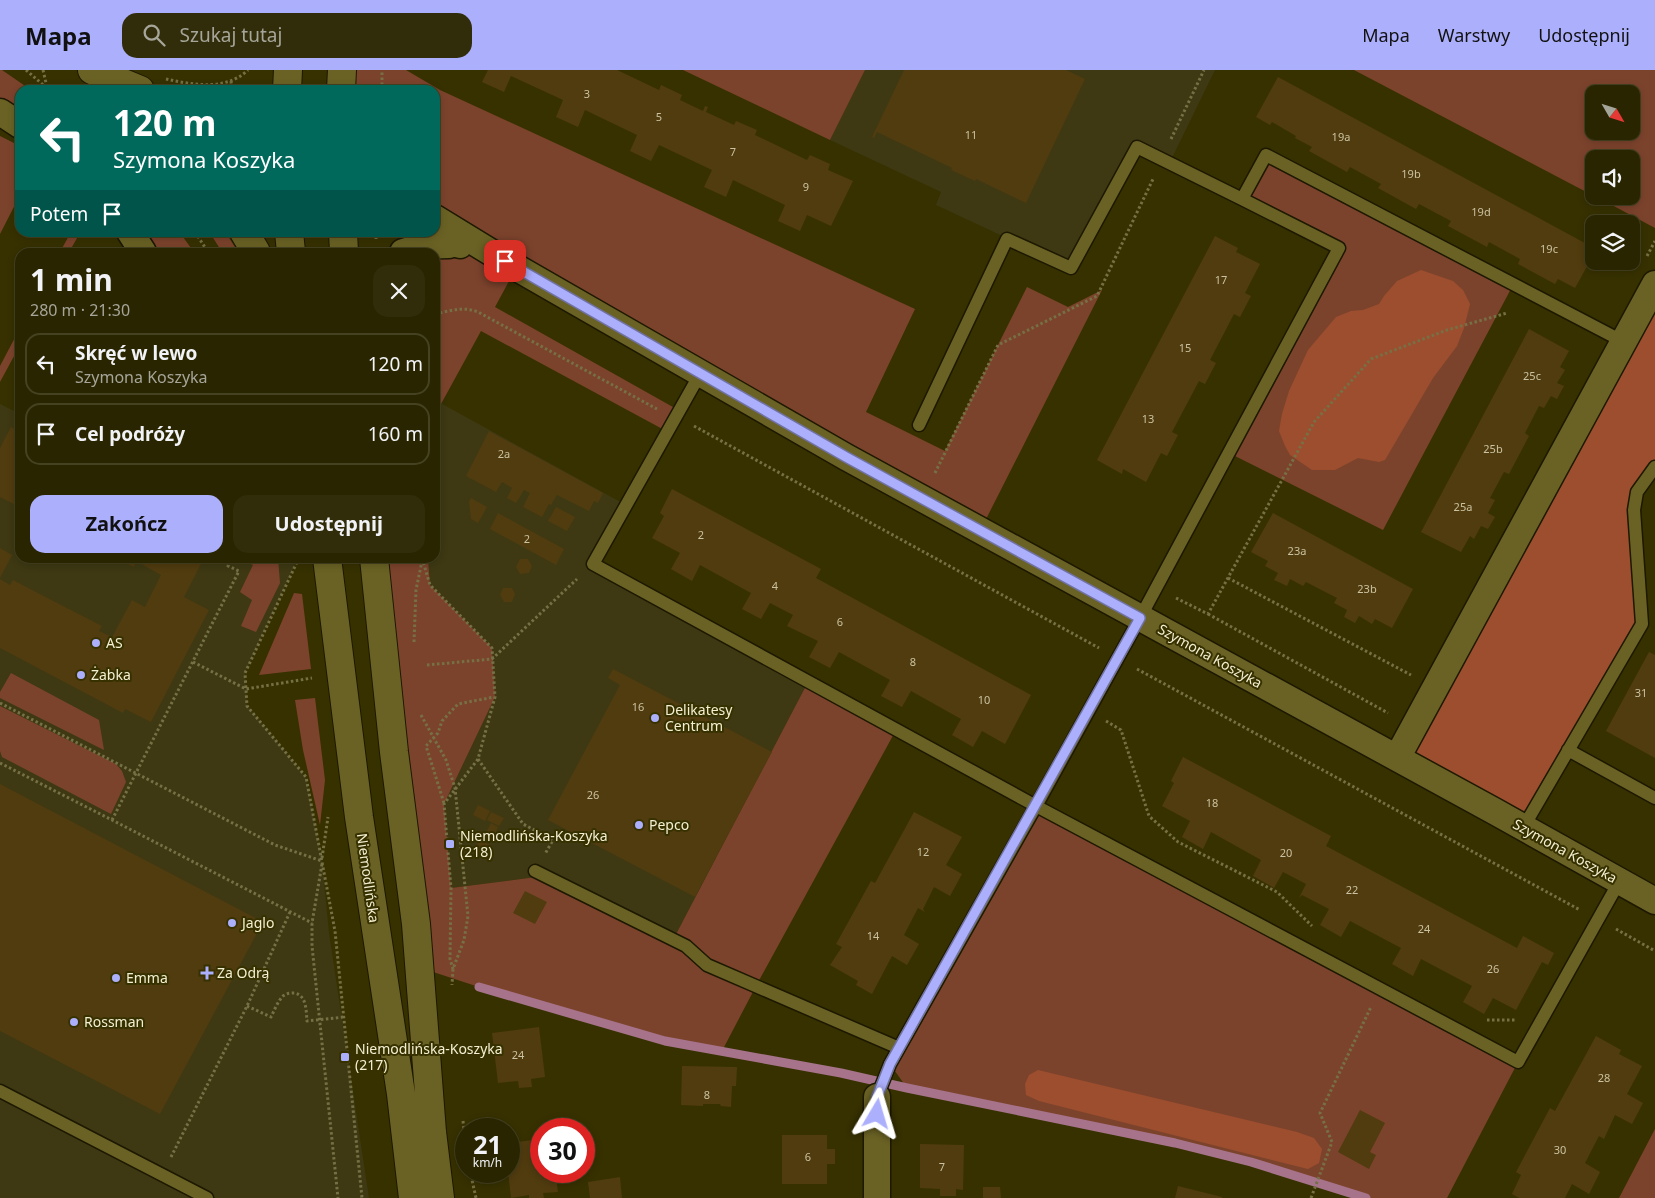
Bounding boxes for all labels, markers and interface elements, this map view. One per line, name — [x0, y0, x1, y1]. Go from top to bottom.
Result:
search box — [122, 13, 472, 58]
text: Mapa — [25, 19, 92, 52]
icon: search — [140, 21, 168, 49]
text: Szukaj tutaj — [180, 22, 282, 48]
text: Mapa — [1362, 23, 1410, 47]
text: Warstwy — [1438, 23, 1510, 47]
text: Udostępnij — [1538, 23, 1630, 47]
north arrow — [1585, 85, 1640, 140]
map controls — [1585, 85, 1640, 270]
house number: 3 — [584, 86, 590, 101]
text: 120 m — [113, 99, 216, 146]
icon: left — [30, 105, 95, 170]
house number: 5 — [656, 109, 662, 124]
house number: 11 — [965, 127, 977, 142]
house number: 19a — [1332, 129, 1350, 144]
text: Szymona Koszyka — [113, 144, 295, 174]
house number: 7 — [730, 144, 736, 159]
button: sound — [1585, 150, 1640, 205]
house number: 19b — [1401, 166, 1421, 181]
house number: 9 — [803, 179, 809, 194]
icon: arrive — [98, 200, 126, 228]
text: Potem — [30, 201, 88, 227]
house number: 19d — [1471, 204, 1491, 219]
button: layers — [1585, 215, 1640, 270]
pin — [484, 240, 526, 282]
house number: 19c — [1540, 241, 1558, 256]
icon: arrive — [491, 247, 519, 275]
text: 1 min — [30, 259, 113, 300]
button: close — [373, 265, 425, 317]
house number: 17 — [1215, 272, 1227, 287]
text: 280 m · 21:30 — [30, 299, 130, 321]
text: Skręć w lewo — [75, 340, 197, 366]
house number: 15 — [1179, 340, 1191, 355]
icon: left — [32, 350, 60, 378]
text: 120 m — [368, 351, 423, 377]
text: Szymona Koszyka — [75, 366, 208, 388]
house number: 25c — [1523, 368, 1541, 383]
house number: 13 — [1142, 411, 1154, 426]
icon: arrive — [32, 420, 60, 448]
text: Cel podróży — [75, 421, 185, 447]
text: 160 m — [368, 421, 423, 447]
house number: 25b — [1483, 441, 1503, 456]
house number: 2a — [498, 446, 510, 461]
button: Zakończ — [30, 495, 223, 553]
button: Udostępnij — [233, 495, 425, 553]
house number: 25a — [1454, 499, 1472, 514]
house number: 2 — [698, 527, 704, 542]
house number: 2 — [524, 531, 530, 546]
house number: 23a — [1288, 543, 1306, 558]
house number: 4 — [772, 578, 779, 593]
house number: 23b — [1357, 581, 1377, 596]
house number: 6 — [837, 614, 843, 629]
street label: Szymona Koszyka — [1155, 619, 1266, 692]
place label: AS — [106, 633, 123, 652]
marker: AS — [90, 637, 102, 649]
house number: 8 — [910, 654, 916, 669]
place label: Żabka — [91, 665, 131, 684]
marker: Żabka — [75, 669, 87, 681]
house number: 31 — [1635, 685, 1647, 700]
house number: 10 — [978, 692, 990, 707]
house number: 16 — [632, 699, 644, 714]
place label: Delikatesy Centrum — [665, 700, 733, 735]
marker: Delikatesy Centrum — [649, 712, 661, 724]
house number: 26 — [587, 787, 599, 802]
house number: 18 — [1206, 795, 1218, 810]
street label: Szymona Koszyka — [1510, 814, 1621, 887]
place label: Pepco — [649, 815, 689, 834]
marker: Pepco — [633, 819, 645, 831]
place label: Niemodlińska-Koszyka (218) — [460, 826, 608, 861]
street label: Niemodlińska — [353, 832, 384, 924]
marker: Niemodlińska-Koszyka (218) — [444, 838, 456, 850]
house number: 12 — [917, 844, 929, 859]
house number: 20 — [1280, 845, 1292, 860]
house number: 22 — [1346, 882, 1358, 897]
place label: Jaglo — [240, 913, 274, 932]
marker: Jaglo — [226, 917, 238, 929]
house number: 24 — [1418, 921, 1431, 936]
house number: 14 — [867, 928, 880, 943]
house number: 26 — [1487, 961, 1499, 976]
place label: Za Odrą — [217, 963, 270, 982]
marker: Za Odrą — [201, 967, 213, 979]
place label: Emma — [126, 968, 168, 987]
marker: Emma — [110, 972, 122, 984]
place label: Rossman — [84, 1012, 144, 1031]
marker: Rossman — [68, 1016, 80, 1028]
place label: Niemodlińska-Koszyka (217) — [355, 1039, 503, 1074]
house number: 24 — [512, 1047, 525, 1062]
marker: Niemodlińska-Koszyka (217) — [339, 1051, 351, 1063]
house number: 28 — [1598, 1070, 1610, 1085]
house number: 8 — [704, 1087, 710, 1102]
position arrow — [850, 1087, 902, 1139]
speed limit sign: 30 — [530, 1118, 595, 1183]
text: 21 — [473, 1127, 502, 1161]
house number: 30 — [1554, 1142, 1566, 1157]
house number: 6 — [805, 1149, 811, 1164]
text: km/h — [473, 1154, 502, 1171]
house number: 7 — [939, 1159, 945, 1174]

